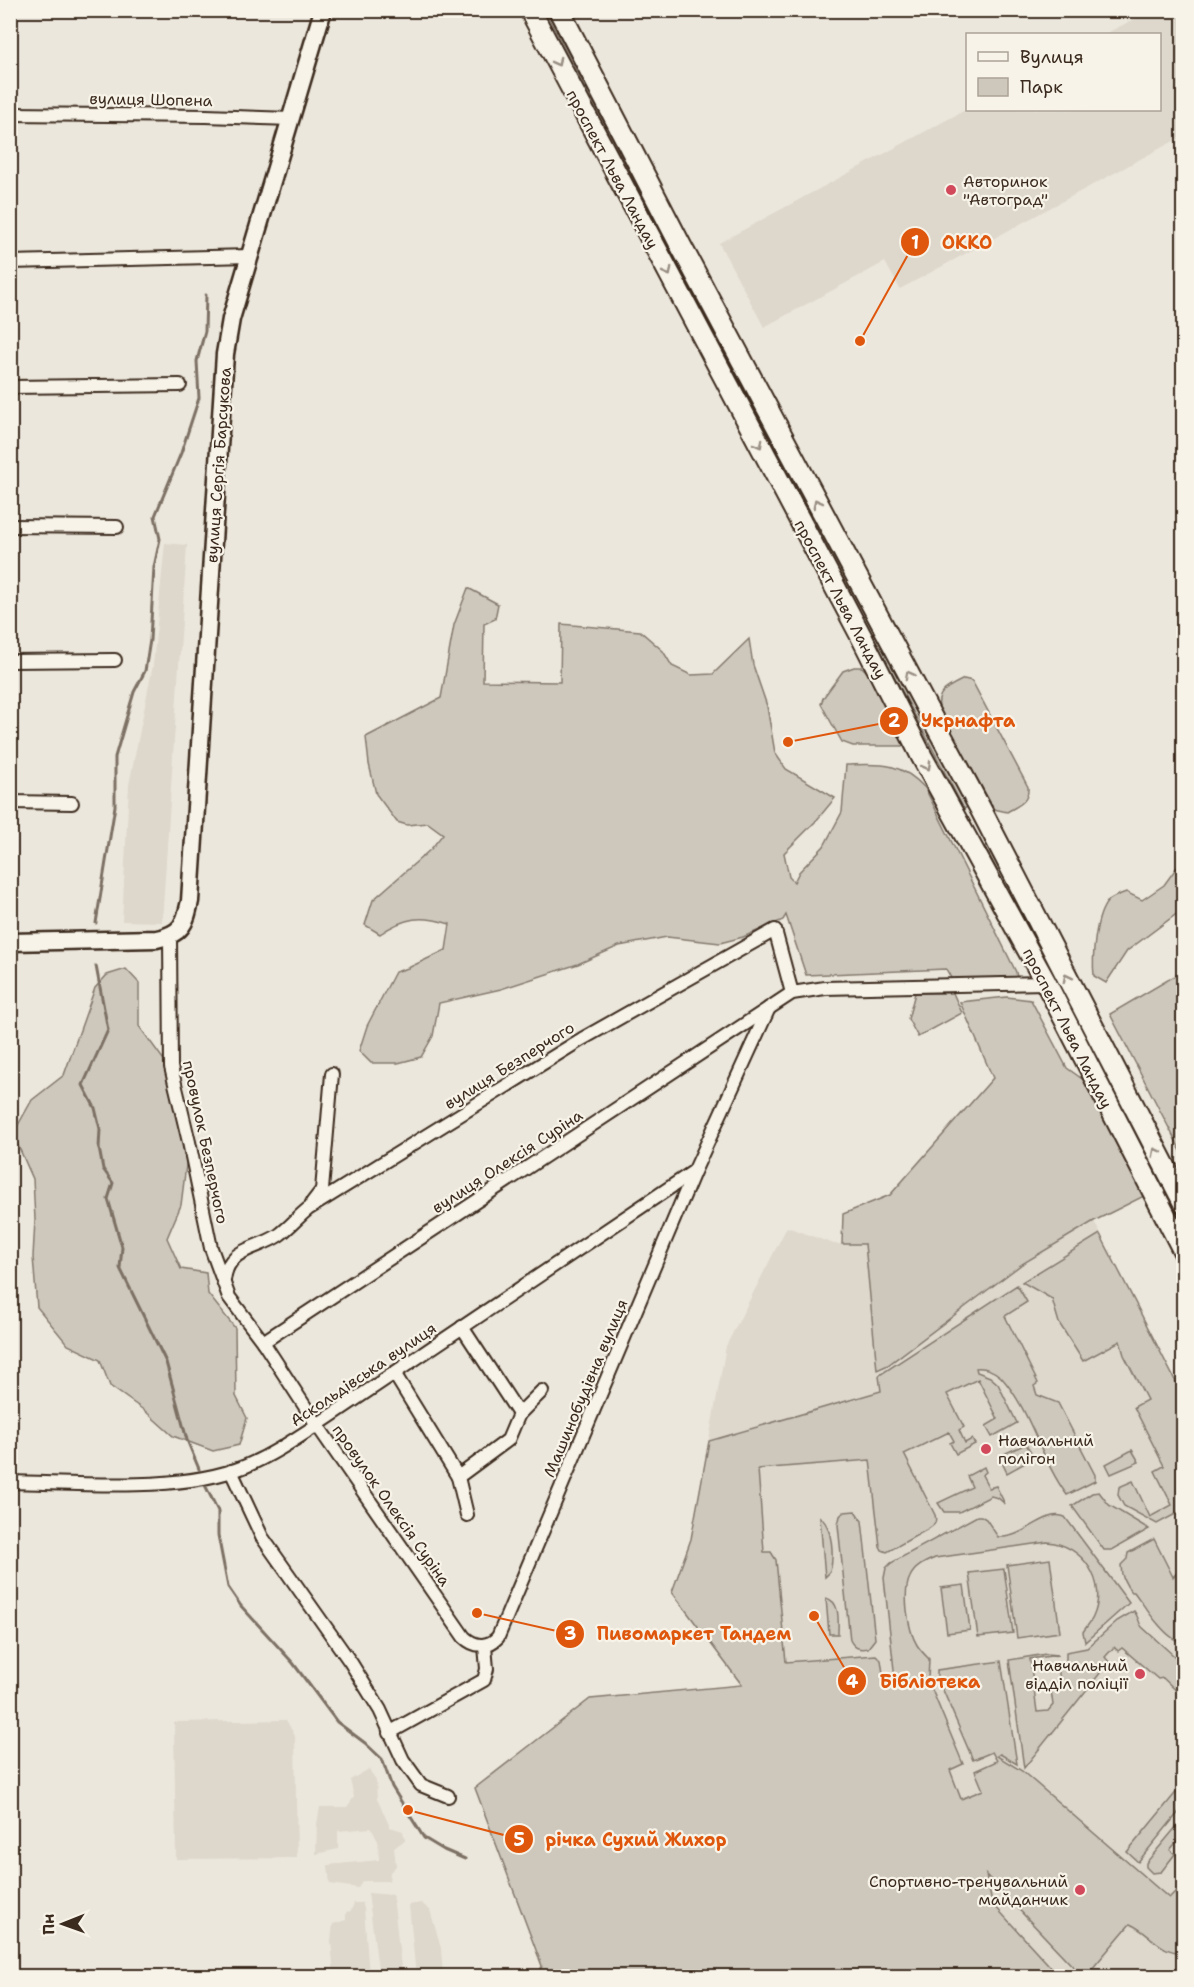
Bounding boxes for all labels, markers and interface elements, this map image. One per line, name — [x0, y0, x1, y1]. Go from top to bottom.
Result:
legend — [966, 33, 1161, 111]
text: Вулиця — [1020, 45, 1084, 69]
one-way arrow — [550, 56, 561, 67]
text: Парк — [1020, 75, 1063, 99]
street label: проспект Льва Ландау — [562, 86, 663, 252]
street label: вулиця Шопена — [89, 88, 213, 111]
place label: Авторинок "Автоград" — [963, 171, 1048, 210]
marker: Авторинок "Автоград" — [944, 183, 958, 197]
callout: ОККО — [900, 224, 1004, 260]
text: 1 — [911, 231, 919, 255]
text: ОККО — [942, 231, 992, 255]
one-way arrow — [661, 265, 672, 276]
street label: вулиця Сергія Барсукова — [201, 366, 236, 564]
one-way arrow — [752, 438, 763, 448]
one-way arrow — [813, 499, 824, 509]
street label: проспект Льва Ландау — [790, 516, 891, 682]
one-way arrow — [905, 671, 916, 681]
callout: Укрнафта — [879, 703, 1027, 739]
text: 2 — [888, 709, 901, 733]
text: Укрнафта — [921, 709, 1016, 733]
one-way arrow — [920, 760, 931, 770]
street label: проспект Льва Ландау — [1018, 944, 1117, 1112]
one-way arrow — [1062, 974, 1074, 985]
street label: вулиця Безперчого — [440, 1017, 578, 1114]
street label: провулок Безперчого — [178, 1058, 233, 1226]
street label: вулиця Олексія Суріна — [428, 1105, 587, 1218]
one-way arrow — [1152, 1147, 1164, 1158]
street label: Машинобудівна вулиця — [538, 1296, 633, 1480]
street label: Аскольдівська вулиця — [286, 1318, 440, 1431]
street label: провулок Олексія Суріна — [328, 1420, 455, 1590]
place label: Навчальний полігон — [998, 1430, 1094, 1469]
marker: Навчальний полігон — [979, 1442, 993, 1456]
callout: Пивомаркет Тандем — [555, 1616, 803, 1652]
text: 3 — [564, 1622, 576, 1646]
text: Пивомаркет Тандем — [597, 1622, 791, 1646]
place label: Навчальний відділ поліції — [1025, 1655, 1128, 1694]
callout: Бібліотека — [837, 1663, 992, 1699]
marker: Навчальний відділ поліції — [1133, 1667, 1147, 1681]
text: 4 — [846, 1670, 859, 1694]
text: Бібліотека — [880, 1670, 981, 1694]
callout: річка Сухий Жихор — [504, 1821, 739, 1857]
text: 5 — [513, 1828, 525, 1852]
text: річка Сухий Жихор — [545, 1828, 727, 1852]
place label: Спортивно-тренувальний майданчик — [869, 1871, 1068, 1910]
marker: Спортивно-тренувальний майданчик — [1073, 1883, 1087, 1897]
north arrow — [33, 1894, 93, 1954]
text: Пн — [38, 1914, 59, 1935]

